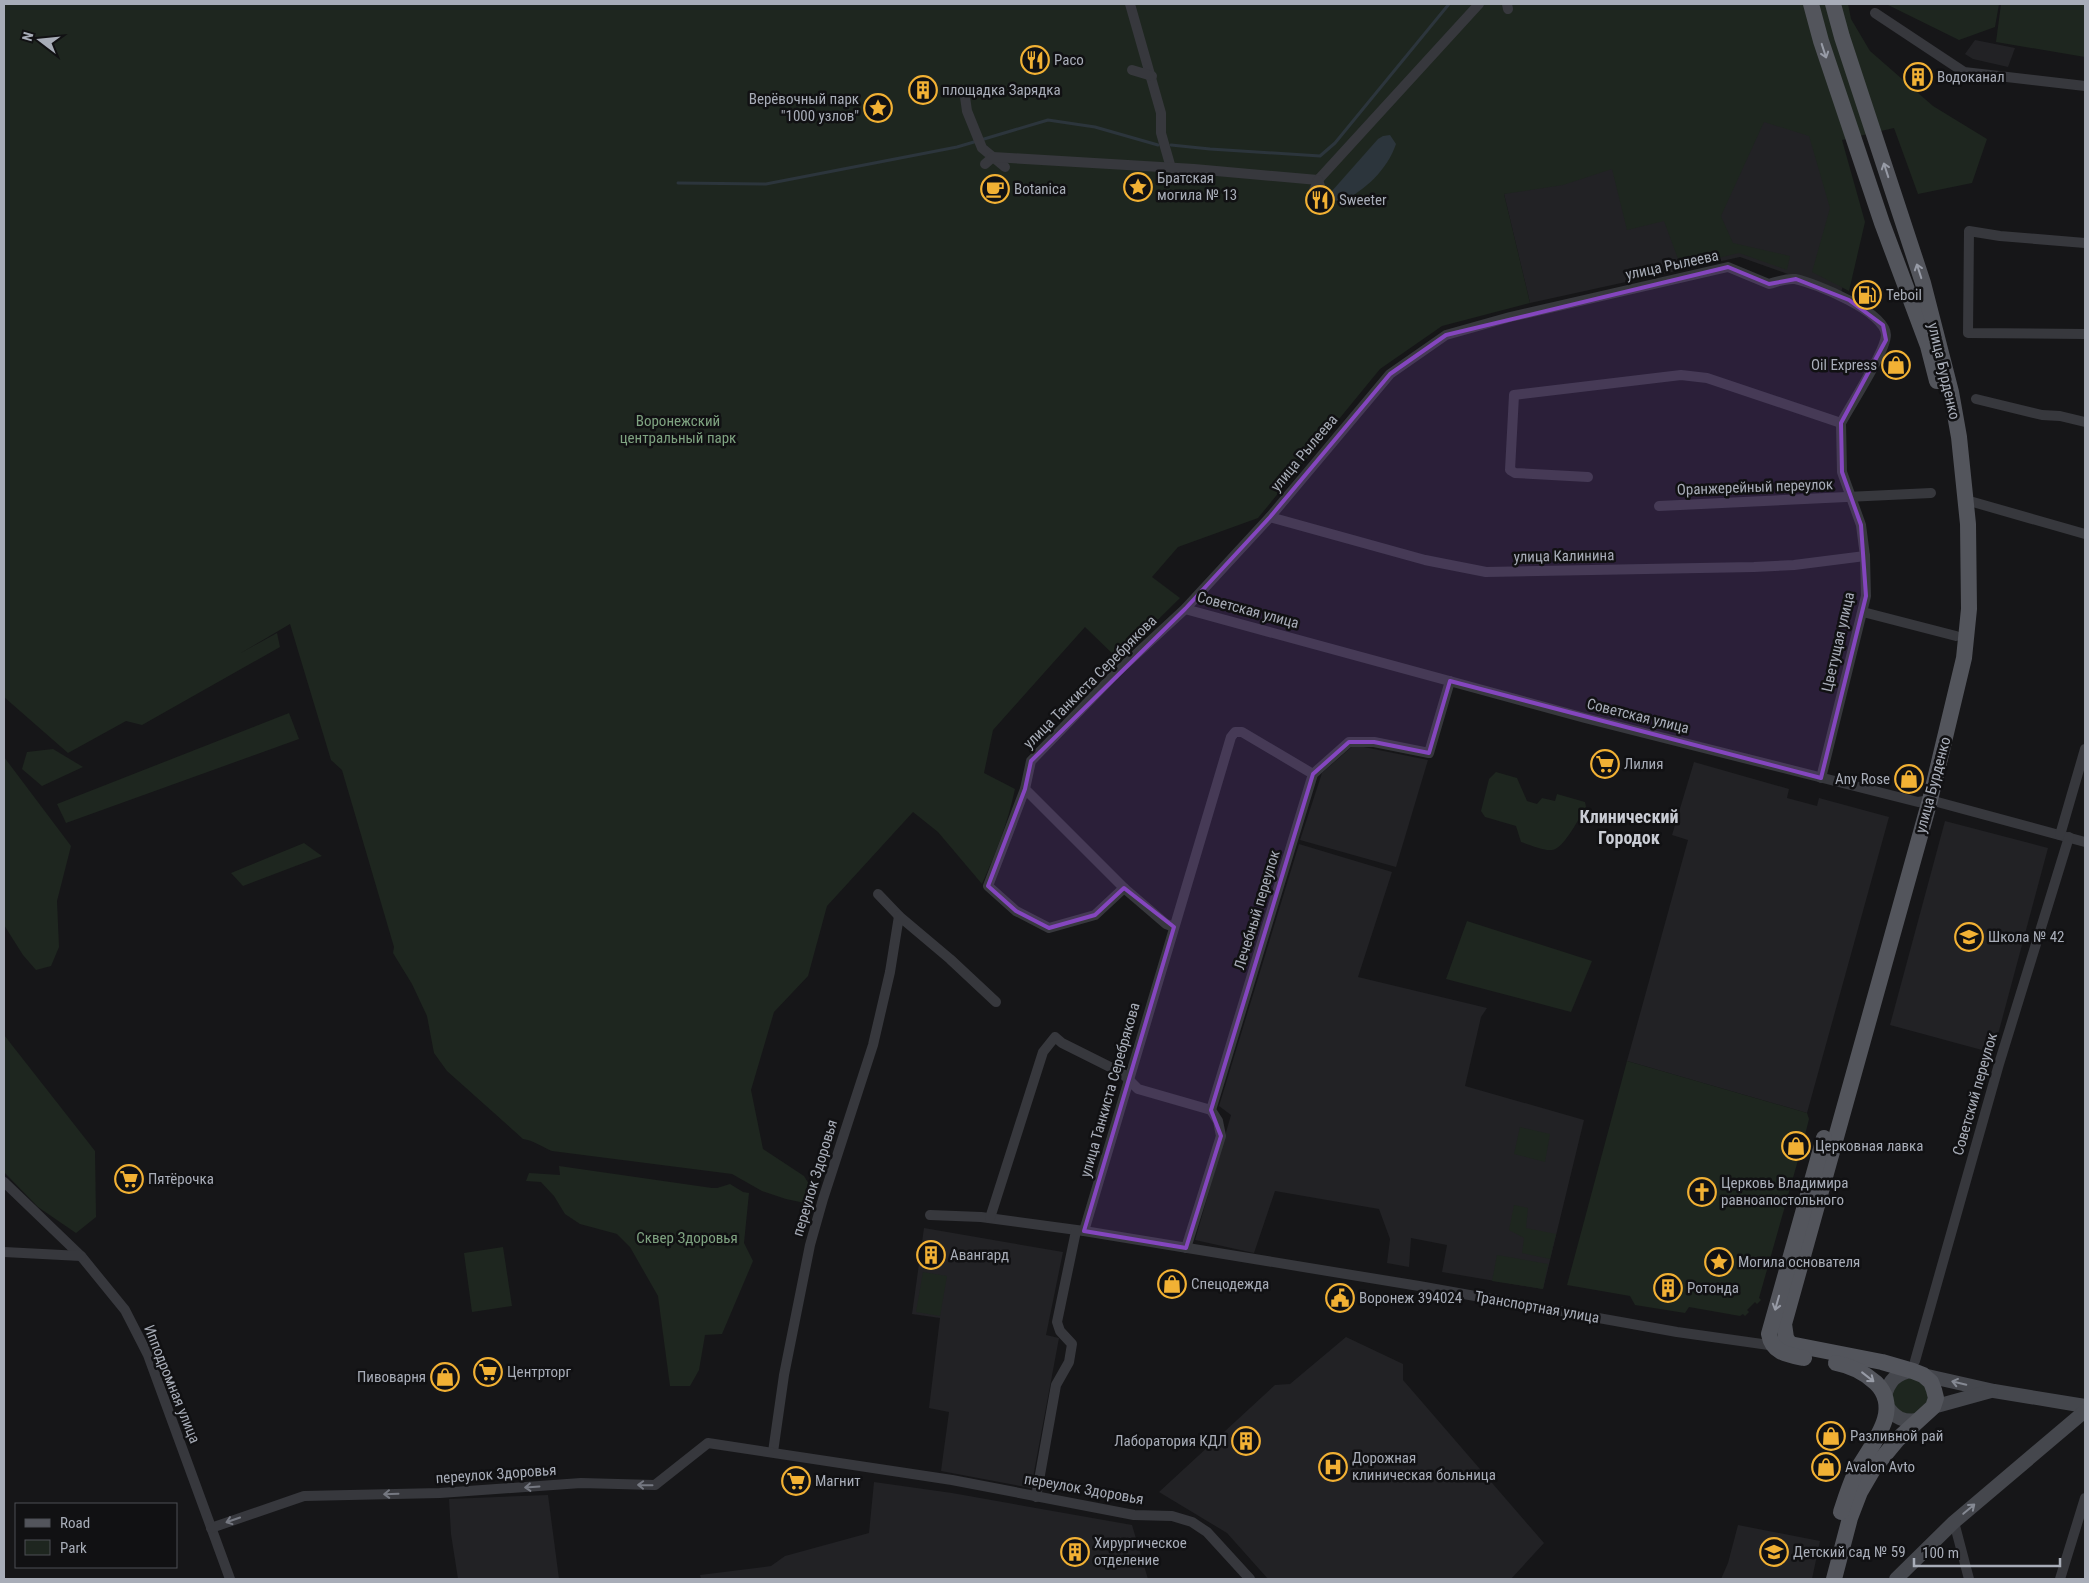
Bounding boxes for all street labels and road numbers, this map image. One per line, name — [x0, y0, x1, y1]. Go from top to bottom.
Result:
street label: улица Рылеева — [1624, 246, 1720, 284]
street label: улица Бурденко — [1924, 321, 1964, 421]
street label: улица Рылеева — [1267, 411, 1341, 495]
street label: Оранжерейный переулок — [1677, 475, 1833, 499]
street label: улица Калинина — [1513, 546, 1615, 566]
street label: Советская улица — [1195, 588, 1301, 632]
street label: Цветущая улица — [1818, 590, 1858, 694]
street label: улица Танкиста Серебрякова — [1020, 612, 1160, 752]
street label: Советская улица — [1585, 695, 1691, 737]
street label: улица Бурденко — [1912, 735, 1954, 835]
street label: Лечебный переулок — [1230, 848, 1284, 972]
street label: улица Танкиста Серебрякова — [1076, 1001, 1144, 1179]
street label: Советский переулок — [1949, 1031, 2001, 1157]
street label: переулок Здоровья — [789, 1118, 841, 1238]
street label: Транспортная улица — [1473, 1287, 1601, 1327]
street label: Ипподромная улица — [140, 1322, 204, 1446]
street label: переулок Здоровья — [435, 1461, 557, 1487]
street label: переулок Здоровья — [1023, 1470, 1145, 1508]

